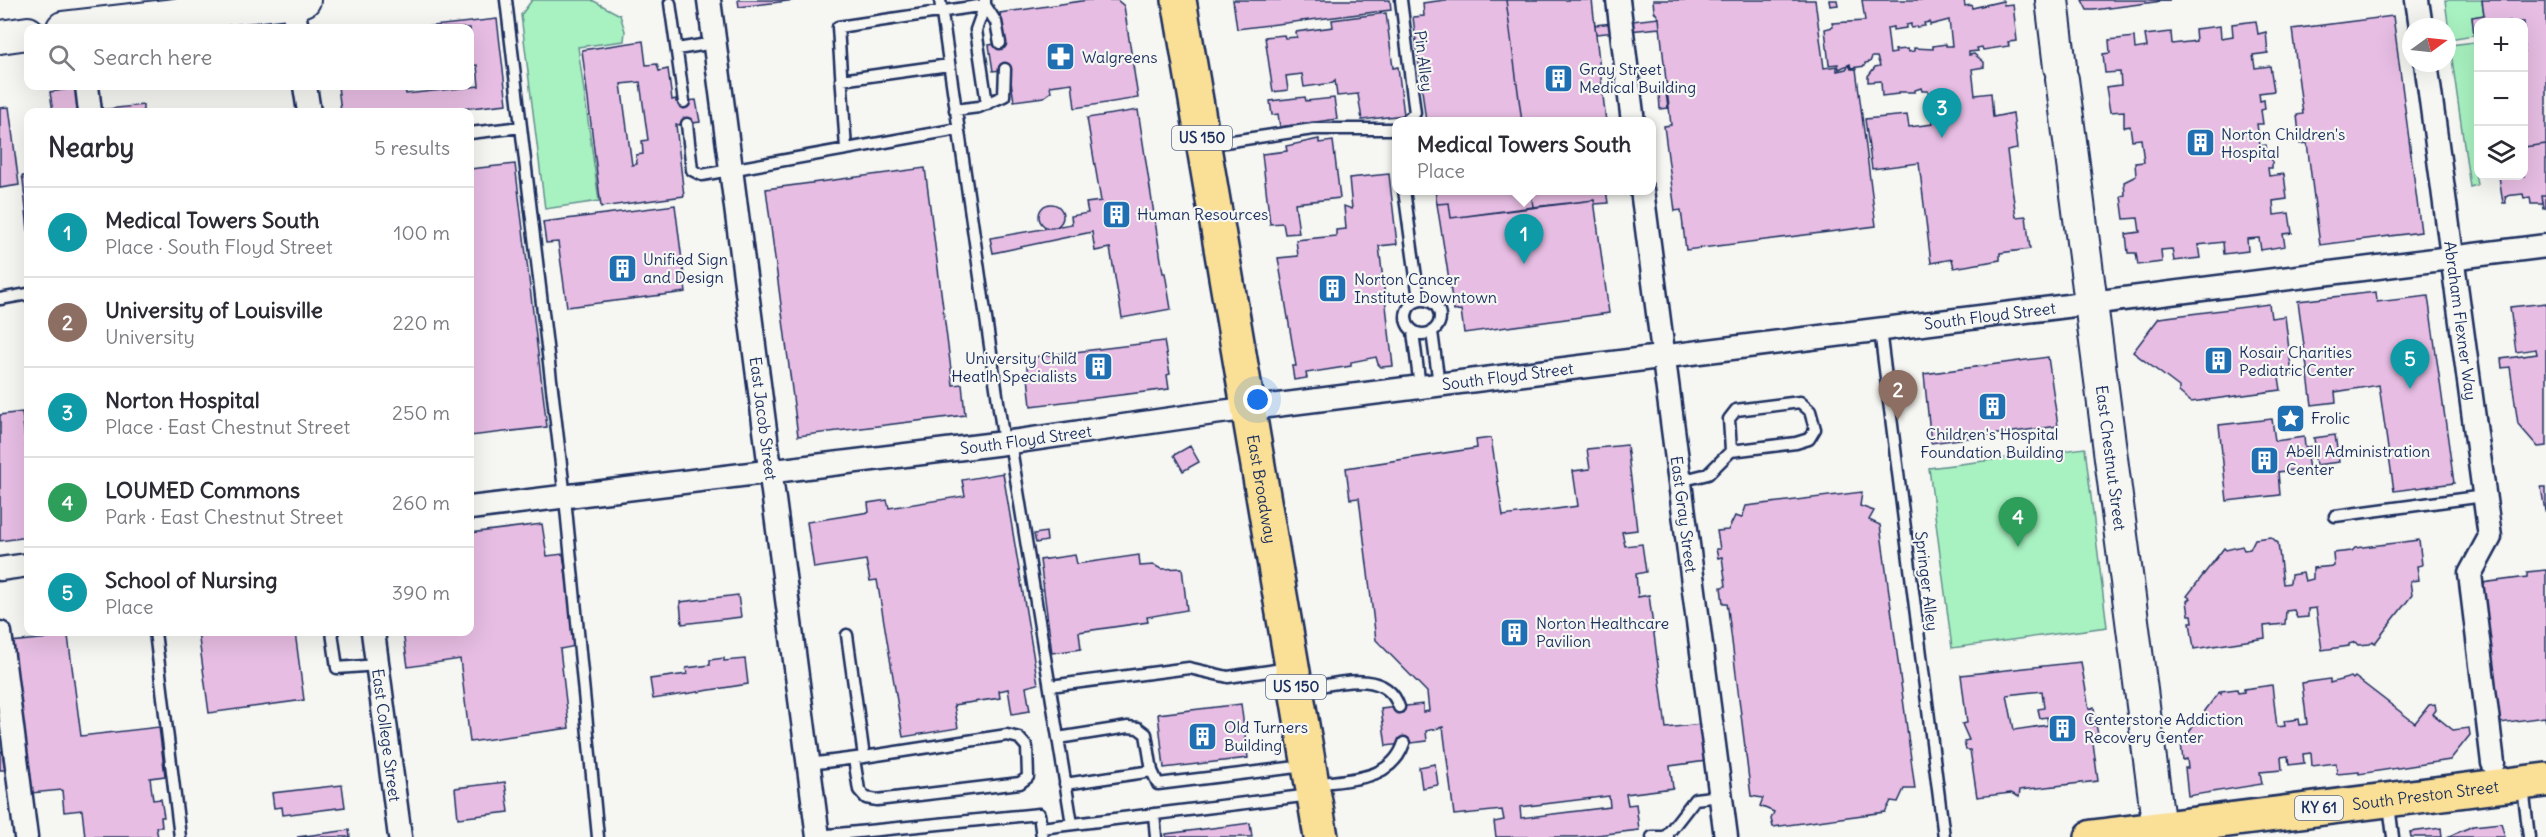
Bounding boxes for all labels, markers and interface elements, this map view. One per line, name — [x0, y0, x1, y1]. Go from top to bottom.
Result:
north arrow — [2402, 18, 2456, 72]
map controls — [2474, 18, 2528, 180]
button: + — [2474, 18, 2528, 72]
search box — [24, 24, 474, 90]
street label: Pin Alley — [1410, 29, 1438, 93]
icon: search — [45, 41, 78, 74]
pharmacy icon: Walgreens — [1045, 41, 1077, 73]
text: Search here — [93, 43, 212, 71]
place label: Walgreens — [1082, 47, 1158, 67]
place label: Gray Street Medical Building — [1579, 59, 1696, 97]
building icon: Gray Street Medical Building — [1542, 62, 1574, 94]
button: − — [2474, 72, 2528, 126]
pin: 3 — [1922, 88, 1962, 138]
popup — [1392, 117, 1656, 195]
place label: Norton Children's Hospital — [2221, 124, 2345, 162]
road number: US 150 — [1172, 126, 1232, 150]
button: layers — [2474, 126, 2528, 180]
building icon: Norton Children's Hospital — [2184, 127, 2216, 159]
text: Medical Towers South — [1417, 130, 1631, 158]
text: Nearby — [48, 131, 134, 164]
text: 5 results — [374, 135, 450, 160]
text: Place — [1417, 158, 1465, 183]
building icon: Human Resources — [1100, 198, 1132, 230]
place label: Human Resources — [1137, 204, 1268, 224]
text: Medical Towers South — [105, 206, 320, 234]
pin: 1 — [1504, 214, 1544, 264]
text: 1 — [64, 220, 71, 245]
text: 100 m — [393, 220, 450, 245]
text: Place · South Floyd Street — [105, 234, 333, 259]
street label: Abraham Flexner Way — [2440, 240, 2481, 401]
place label: Unified Sign and Design — [643, 249, 728, 287]
building icon: Unified Sign and Design — [606, 252, 638, 284]
place label: Norton Cancer Institute Downtown — [1354, 269, 1497, 307]
building icon: Norton Cancer Institute Downtown — [1317, 272, 1349, 304]
text: University of Louisville — [105, 296, 323, 324]
street label: South Floyd Street — [1923, 297, 2057, 334]
text: 2 — [62, 310, 73, 335]
text: 220 m — [393, 310, 450, 335]
text: University — [105, 324, 195, 349]
pin: 5 — [2390, 340, 2430, 389]
place label: Kosair Charities Pediatric Center — [2239, 342, 2355, 380]
building icon: Kosair Charities Pediatric Center — [2202, 345, 2234, 377]
place label: University Child Heatlh Specialists — [951, 348, 1077, 386]
building icon: University Child Heatlh Specialists — [1082, 351, 1114, 383]
street label: East Jacob Street — [746, 355, 782, 482]
street label: South Floyd Street — [1441, 358, 1575, 394]
pin: 2 — [1878, 370, 1918, 420]
street label: East Chestnut Street — [2092, 384, 2130, 532]
your location — [1243, 385, 1272, 414]
text: Norton Hospital — [105, 386, 260, 414]
building icon: Children's Hospital Foundation Building — [1976, 390, 2008, 422]
text: 3 — [62, 400, 73, 425]
text: 250 m — [392, 400, 450, 425]
place icon: Frolic — [2274, 402, 2306, 434]
place label: Frolic — [2311, 408, 2350, 428]
text: Place · East Chestnut Street — [105, 414, 350, 439]
street label: South Floyd Street — [959, 420, 1093, 458]
place label: Children's Hospital Foundation Building — [1920, 424, 2064, 462]
street label: East Broadway — [1243, 433, 1281, 545]
place label: Abell Administration Center — [2286, 441, 2430, 479]
building icon: Abell Administration Center — [2249, 444, 2281, 476]
street label: East Gray Street — [1667, 455, 1702, 574]
text: LOUMED Commons — [105, 476, 300, 504]
text: 4 — [62, 490, 73, 515]
text: 260 m — [392, 490, 450, 515]
pin: 4 — [1998, 498, 2038, 547]
text: Park · East Chestnut Street — [105, 504, 343, 529]
street label: Springer Alley — [1911, 530, 1943, 632]
text: School of Nursing — [105, 566, 278, 594]
text: 5 — [62, 580, 73, 605]
text: 390 m — [392, 580, 450, 605]
text: Place — [105, 594, 153, 619]
place label: Norton Healthcare Pavilion — [1536, 613, 1669, 651]
building icon: Norton Healthcare Pavilion — [1499, 616, 1531, 648]
street label: East College Street — [368, 667, 405, 803]
road number: US 150 — [1266, 675, 1326, 699]
place label: Centerstone Addiction Recovery Center — [2084, 709, 2244, 747]
building icon: Centerstone Addiction Recovery Center — [2047, 712, 2079, 744]
place label: Old Turners Building — [1224, 717, 1308, 755]
building icon: Old Turners Building — [1187, 720, 1219, 752]
street label: South Preston Street — [2351, 776, 2500, 814]
road number: KY 61 — [2295, 796, 2343, 820]

